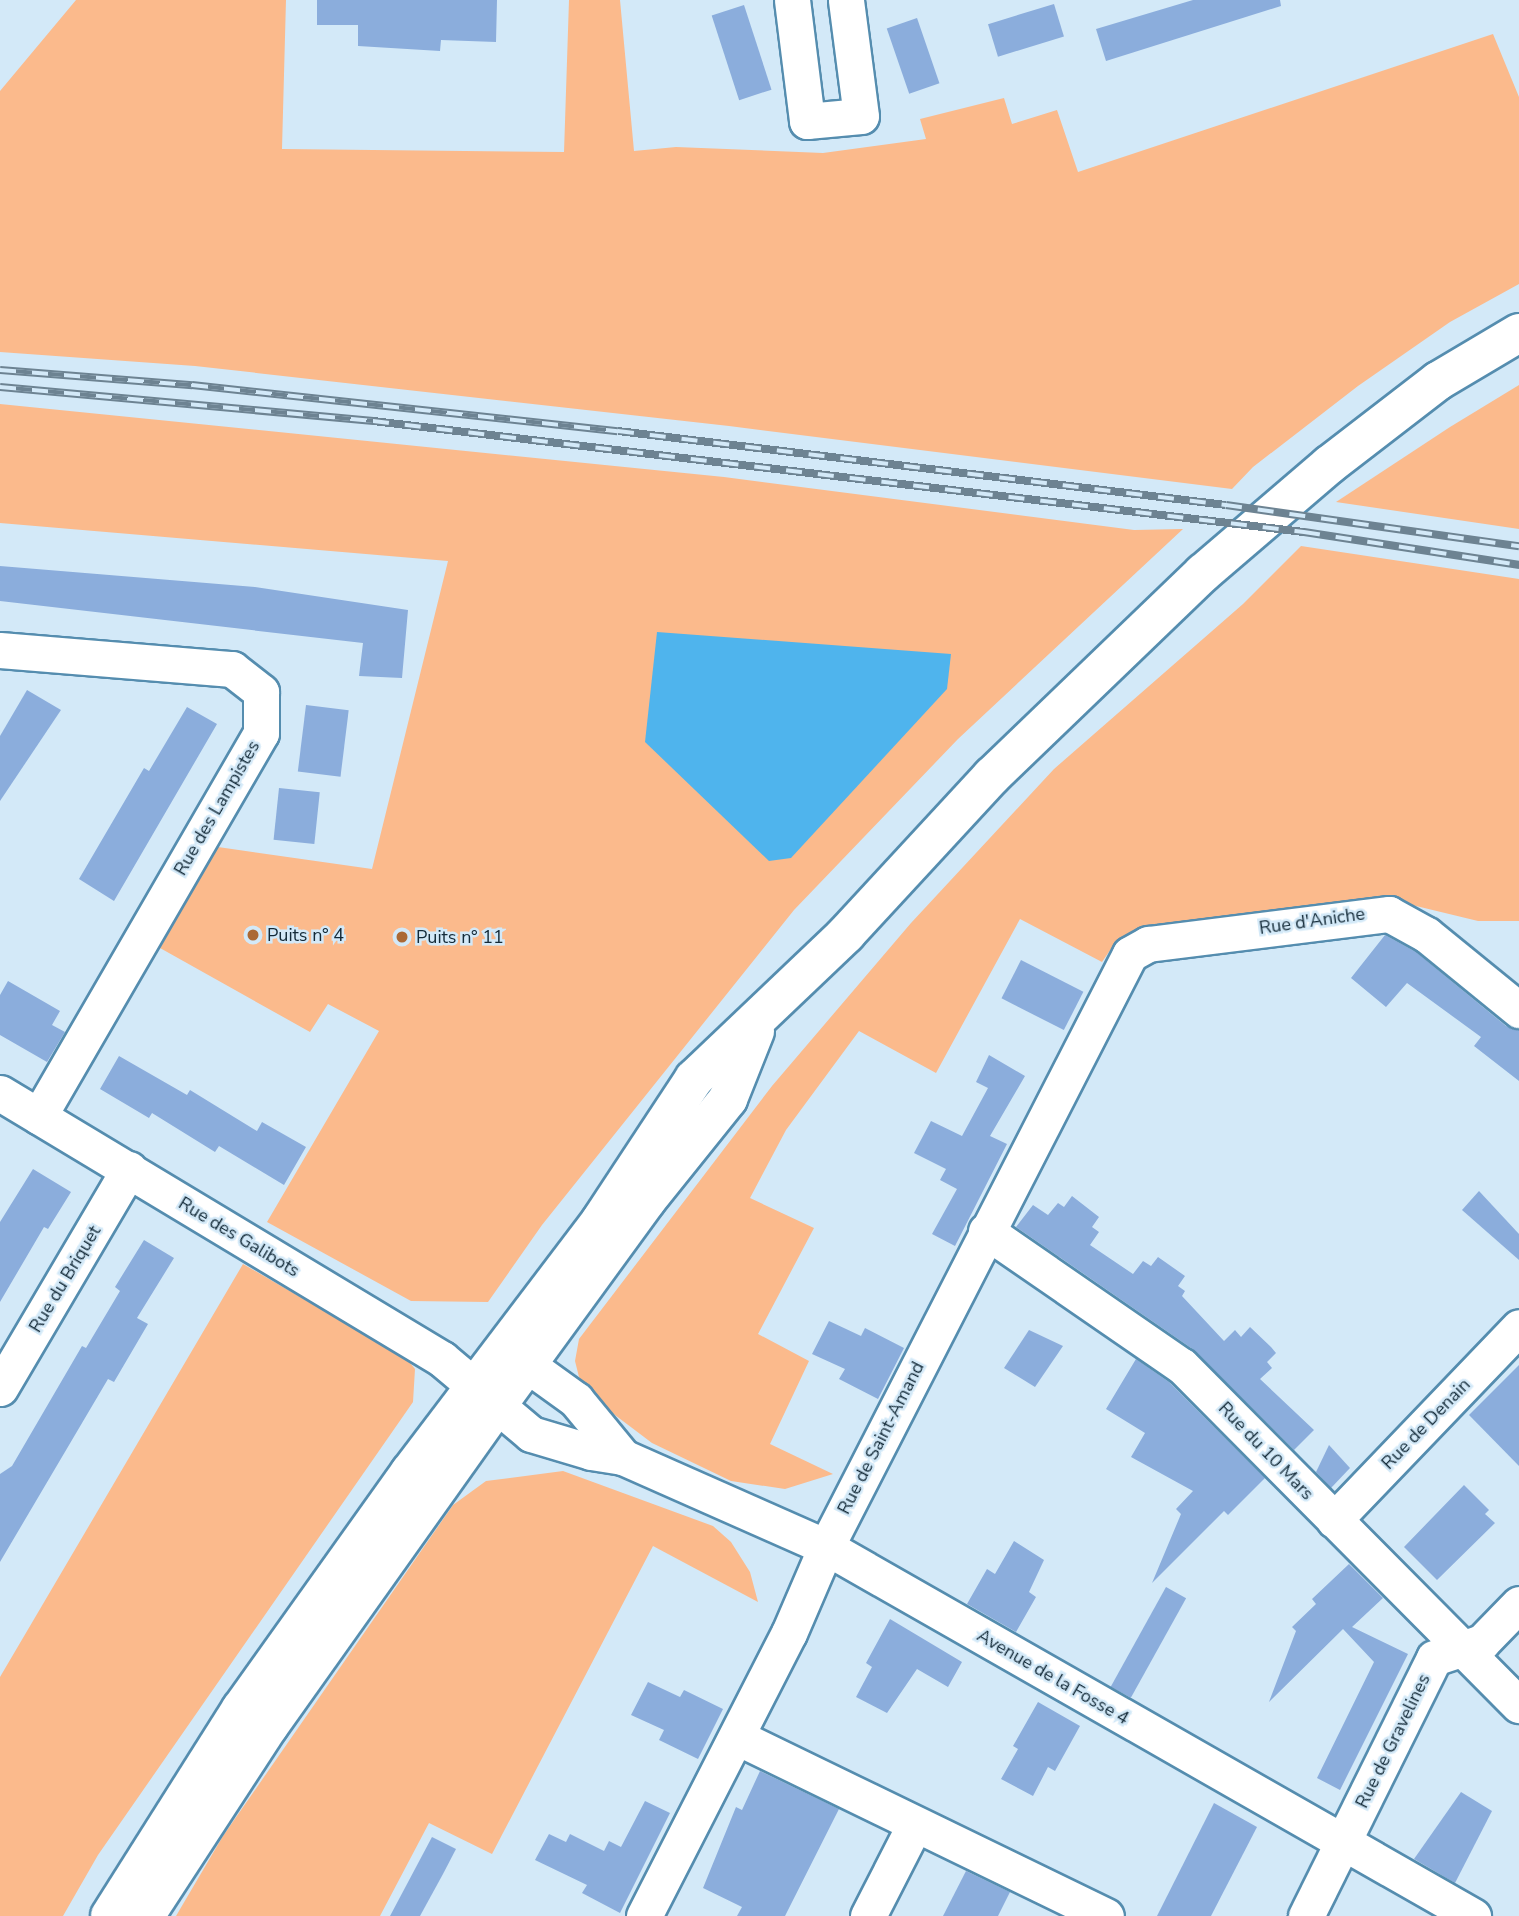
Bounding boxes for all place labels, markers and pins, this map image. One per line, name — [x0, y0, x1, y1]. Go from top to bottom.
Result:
place label: Puits n° 4 — [267, 924, 344, 946]
place label: Puits n° 11 — [416, 926, 504, 948]
marker: Puits n° 4 — [245, 927, 261, 943]
marker: Puits n° 11 — [394, 929, 410, 945]

